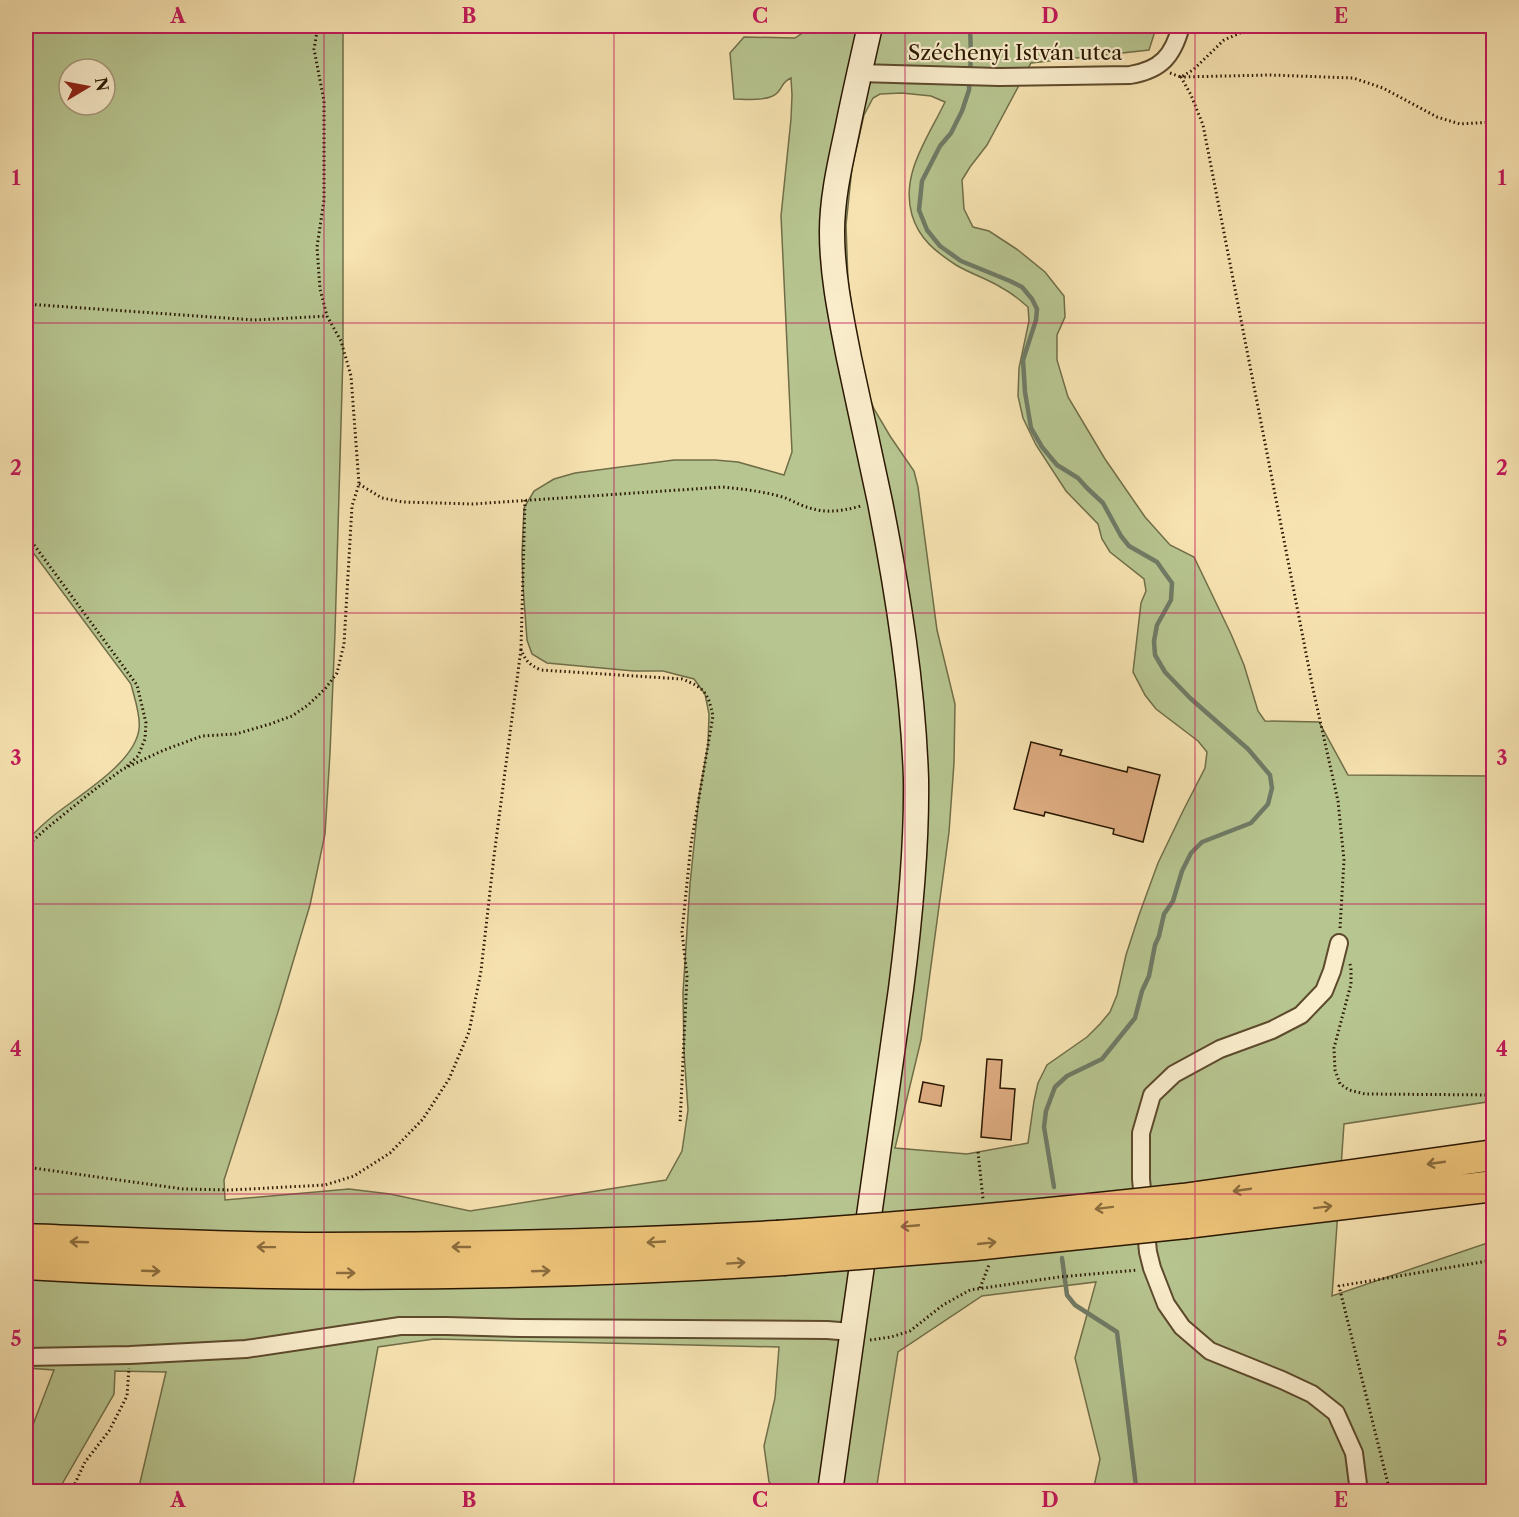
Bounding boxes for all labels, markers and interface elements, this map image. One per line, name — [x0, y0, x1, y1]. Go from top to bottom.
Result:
text: A — [169, 4, 186, 28]
text: B — [462, 4, 477, 28]
text: C — [752, 4, 768, 28]
text: D — [1041, 4, 1059, 28]
text: E — [1334, 4, 1348, 28]
street label: Széchenyi István utca — [908, 40, 1123, 65]
north arrow — [57, 57, 117, 117]
text: N — [91, 76, 113, 93]
text: 1 — [12, 166, 21, 190]
text: 1 — [1498, 166, 1507, 190]
text: 2 — [10, 456, 22, 480]
text: 2 — [1496, 456, 1508, 480]
text: 3 — [10, 746, 22, 770]
text: 3 — [1496, 746, 1508, 770]
text: 4 — [10, 1037, 22, 1061]
text: 4 — [1496, 1037, 1508, 1061]
one-way arrow — [1426, 1158, 1446, 1169]
one-way arrow — [1233, 1185, 1253, 1196]
one-way arrow — [1312, 1201, 1332, 1212]
one-way arrow — [1095, 1203, 1114, 1214]
one-way arrow — [900, 1221, 920, 1232]
one-way arrow — [69, 1236, 89, 1247]
one-way arrow — [647, 1236, 667, 1247]
one-way arrow — [977, 1237, 997, 1248]
one-way arrow — [257, 1241, 277, 1253]
one-way arrow — [452, 1241, 472, 1253]
one-way arrow — [725, 1257, 745, 1268]
one-way arrow — [140, 1265, 160, 1276]
one-way arrow — [530, 1265, 550, 1276]
one-way arrow — [335, 1268, 355, 1279]
text: 5 — [10, 1327, 22, 1351]
text: 5 — [1496, 1327, 1508, 1351]
text: A — [169, 1488, 186, 1512]
text: B — [462, 1488, 477, 1512]
text: C — [752, 1488, 768, 1512]
text: D — [1041, 1488, 1059, 1512]
text: E — [1334, 1488, 1348, 1512]

